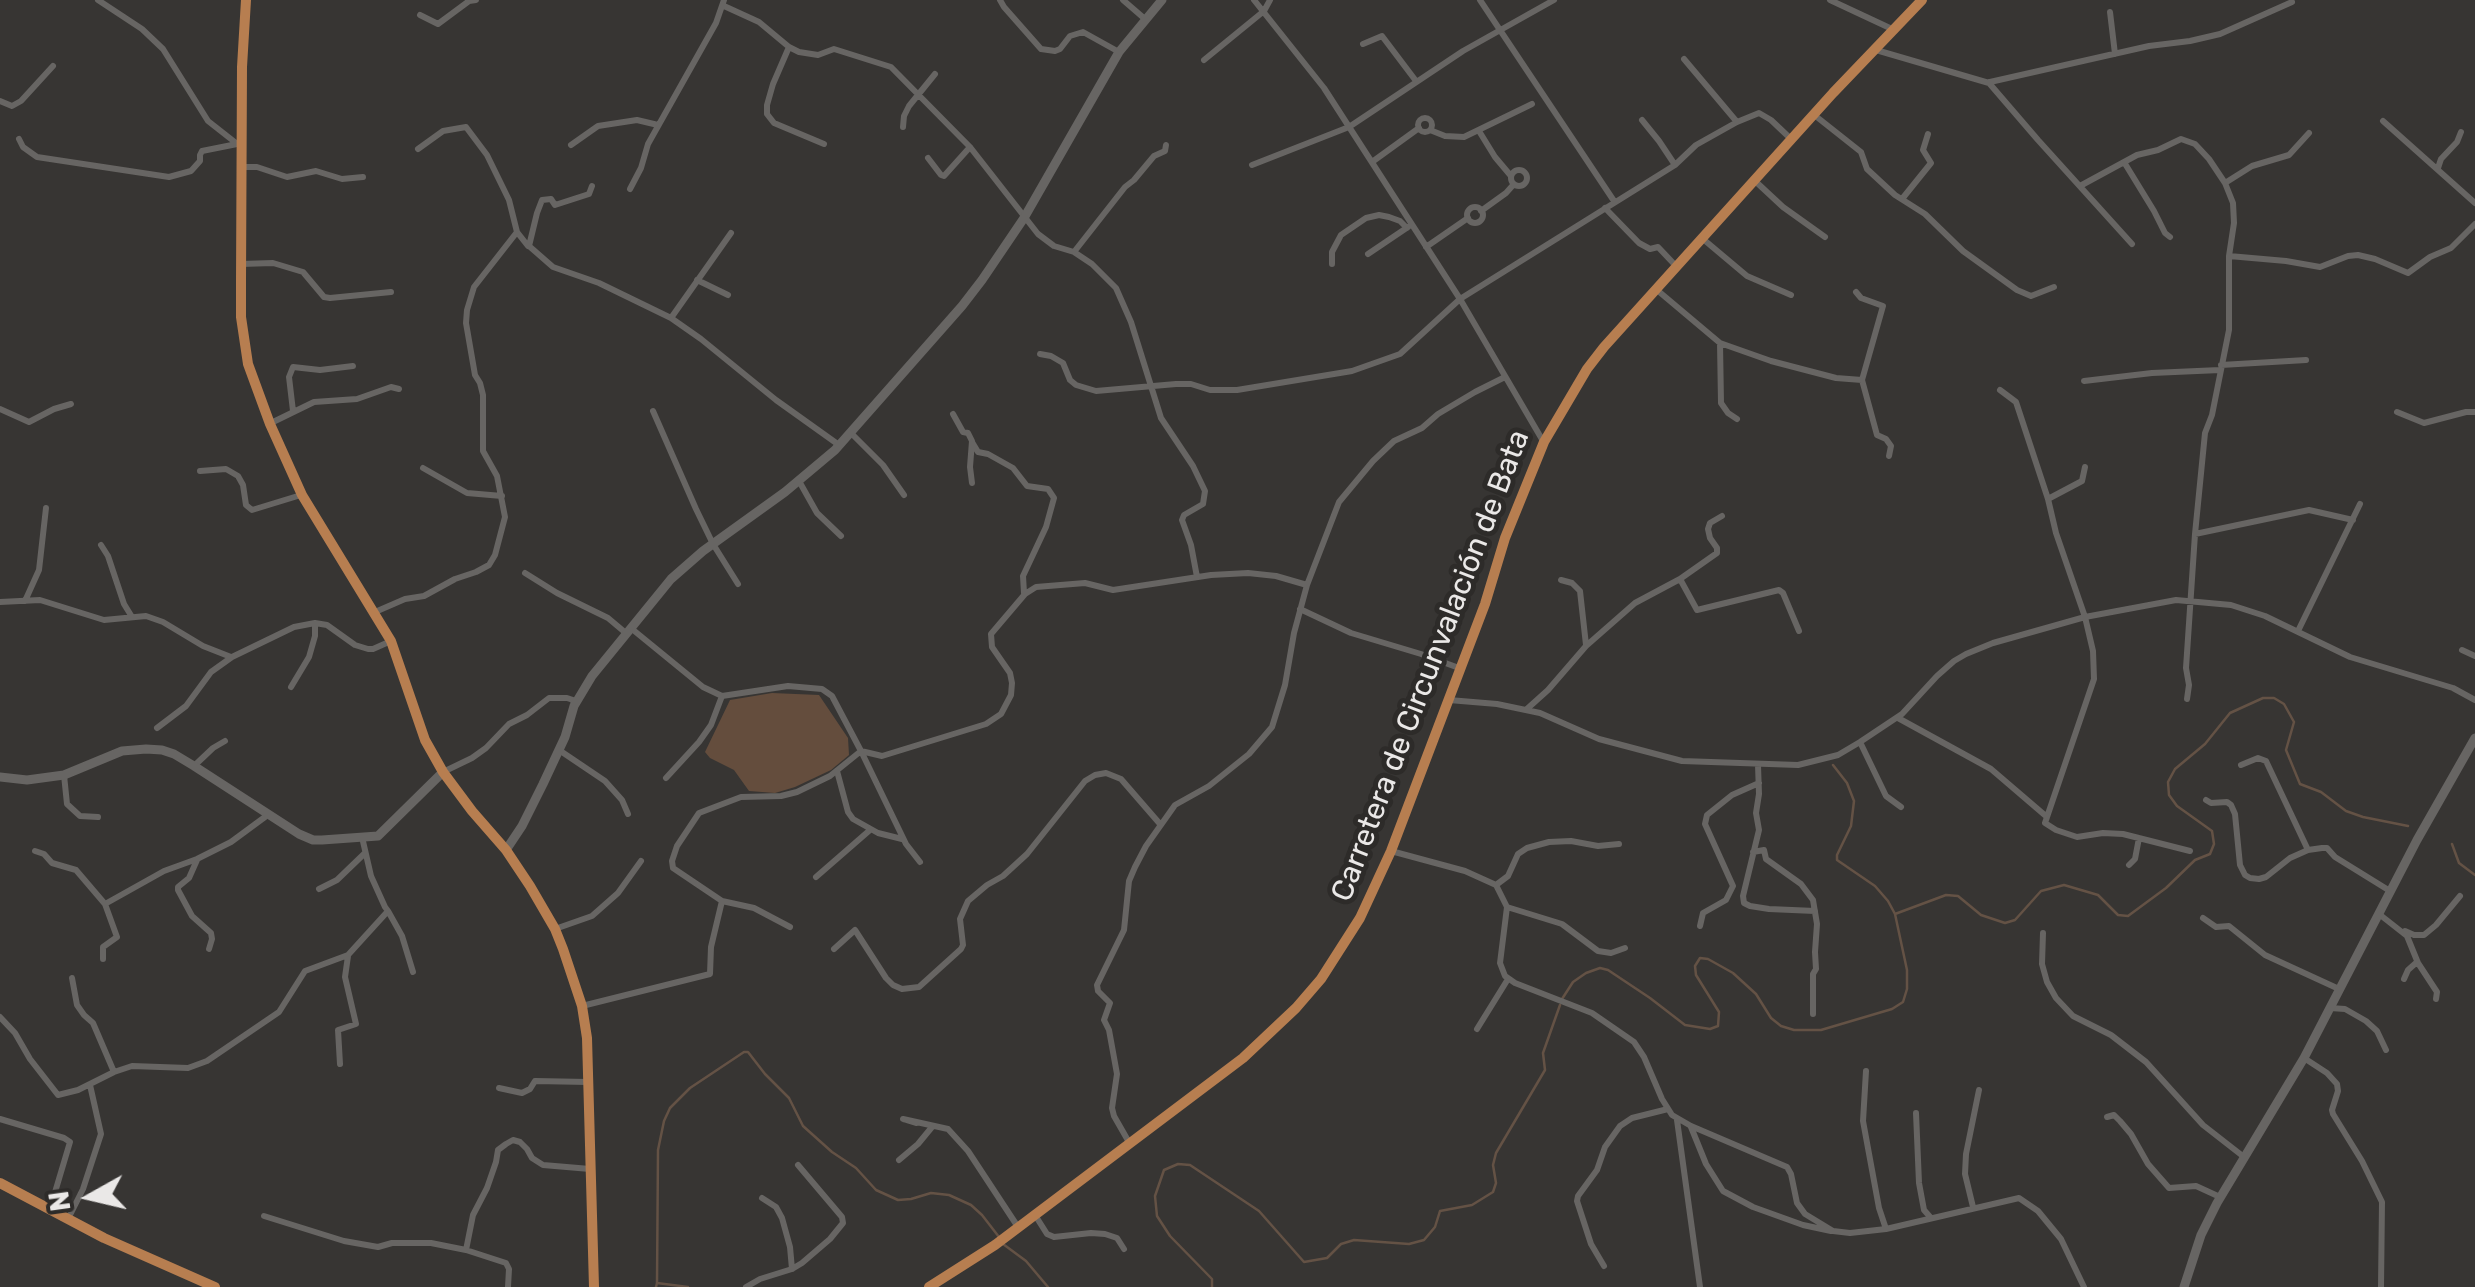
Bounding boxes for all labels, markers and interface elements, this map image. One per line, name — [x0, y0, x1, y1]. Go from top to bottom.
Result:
street label: Carretera de Circunvalación de Bata — [1324, 425, 1538, 907]
north arrow — [40, 1147, 140, 1247]
text: N — [42, 1189, 78, 1214]

